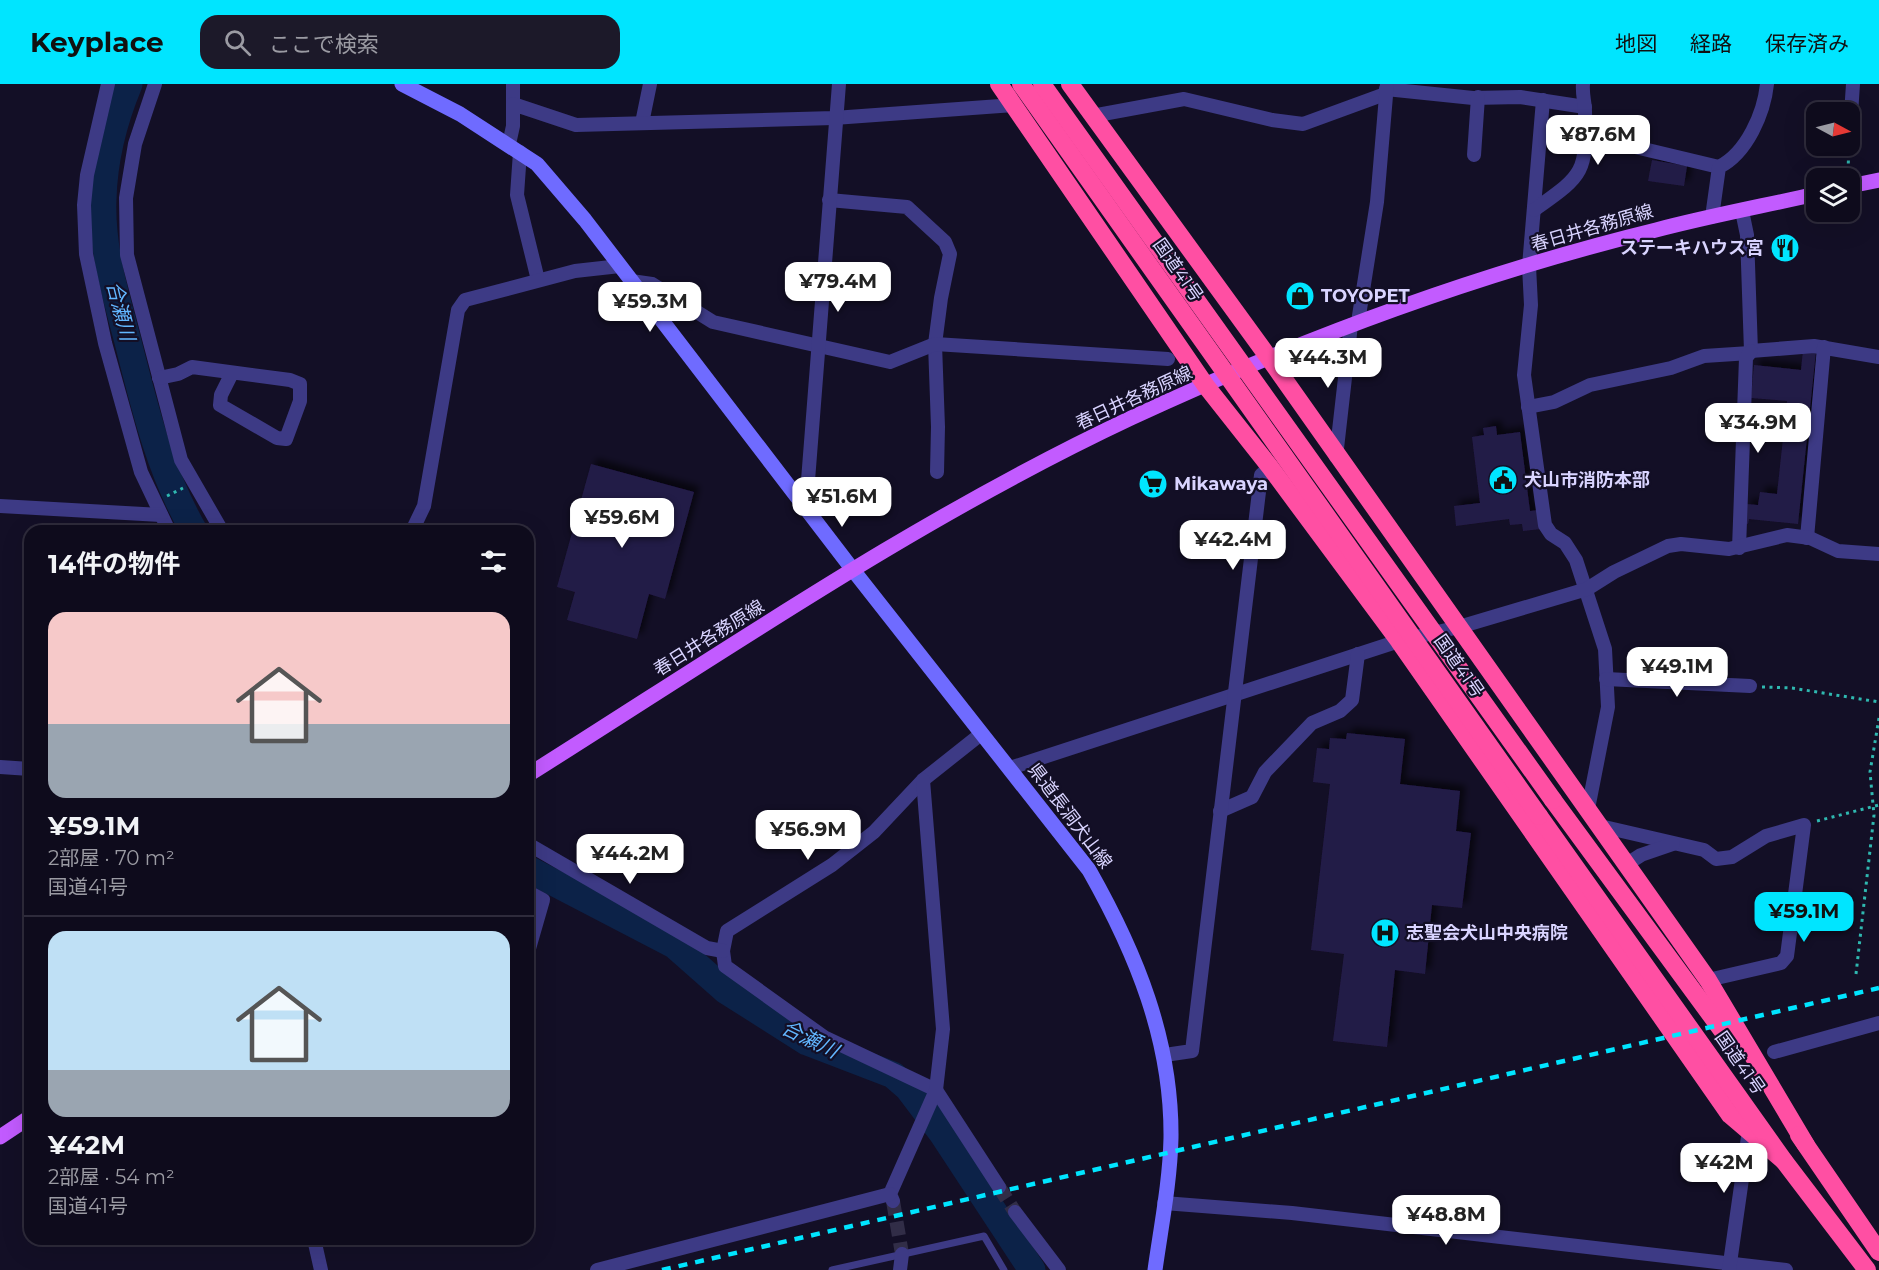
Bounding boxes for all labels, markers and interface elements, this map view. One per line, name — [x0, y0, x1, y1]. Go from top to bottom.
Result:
search box — [200, 15, 620, 69]
text: Keyplace — [30, 25, 164, 59]
icon: search — [221, 26, 254, 59]
text: ここで検索 — [269, 31, 379, 58]
text: 地図 — [1615, 31, 1657, 56]
text: 経路 — [1690, 31, 1732, 56]
text: 保存済み — [1765, 31, 1849, 56]
north arrow — [1806, 102, 1860, 156]
map controls — [1806, 102, 1860, 222]
pin: ¥87.6M — [1549, 115, 1647, 166]
text: ¥87.6M — [1560, 122, 1636, 146]
button: layers — [1806, 168, 1860, 222]
street label: 春日井各務原線 — [1528, 200, 1656, 256]
restaurant icon: ステーキハウス宮 — [1769, 232, 1801, 264]
street label: 国道41号 — [1148, 234, 1208, 306]
place label: ステーキハウス宮 — [1620, 237, 1764, 259]
pin: ¥79.4M — [789, 262, 887, 313]
text: ¥79.4M — [799, 269, 877, 293]
water label: 合瀬川 — [102, 279, 140, 345]
shop icon: TOYOPET — [1284, 280, 1316, 312]
pin: ¥59.3M — [601, 282, 699, 333]
place label: TOYOPET — [1321, 285, 1410, 307]
text: ¥59.3M — [612, 289, 688, 313]
pin: ¥44.3M — [1279, 338, 1377, 389]
text: ¥44.3M — [1289, 345, 1367, 369]
street label: 春日井各務原線 — [1072, 361, 1196, 435]
pin: ¥34.9M — [1709, 403, 1807, 454]
text: ¥34.9M — [1719, 410, 1797, 434]
public building icon: 犬山市消防本部 — [1487, 464, 1519, 496]
supermarket icon: Mikawaya — [1137, 468, 1169, 500]
place label: 犬山市消防本部 — [1524, 469, 1650, 491]
place label: Mikawaya — [1174, 473, 1268, 495]
pin: ¥51.6M — [793, 477, 891, 528]
text: ¥51.6M — [806, 484, 878, 508]
pin: ¥59.6M — [573, 498, 671, 549]
text: ¥59.6M — [584, 505, 660, 529]
pin: ¥42.4M — [1184, 520, 1282, 571]
text: ¥42.4M — [1194, 527, 1272, 551]
icon: filters — [477, 545, 510, 578]
text: 14件の物件 — [48, 548, 180, 580]
street label: 春日井各務原線 — [650, 595, 768, 681]
street label: 国道41号 — [1429, 630, 1489, 702]
pin: ¥49.1M — [1628, 647, 1726, 698]
icon: home — [225, 651, 333, 759]
text: ¥49.1M — [1641, 654, 1713, 678]
street label: 県道長洞犬山線 — [1023, 759, 1117, 873]
text: ¥59.1M — [48, 810, 140, 842]
pin: ¥56.9M — [759, 810, 857, 861]
text: ¥56.9M — [770, 817, 846, 841]
pin: ¥44.2M — [581, 834, 679, 885]
text: ¥44.2M — [591, 841, 669, 865]
text: 2部屋 · 70 m² — [48, 846, 175, 870]
text: 国道41号 — [48, 875, 128, 899]
pin: ¥59.1M — [1755, 892, 1853, 943]
text: ¥59.1M — [1769, 899, 1839, 923]
hospital icon: 志聖会犬山中央病院 — [1369, 917, 1401, 949]
place label: 志聖会犬山中央病院 — [1406, 922, 1568, 944]
icon: home — [225, 970, 333, 1078]
water label: 合瀬川 — [778, 1015, 844, 1064]
street label: 国道41号 — [1710, 1027, 1770, 1099]
text: ¥42M — [48, 1129, 125, 1161]
pin: ¥42M — [1688, 1143, 1760, 1194]
text: ¥42M — [1694, 1150, 1754, 1174]
text: 2部屋 · 54 m² — [48, 1165, 174, 1189]
text: 国道41号 — [48, 1194, 128, 1218]
pin: ¥48.8M — [1397, 1195, 1495, 1246]
text: ¥48.8M — [1406, 1202, 1486, 1226]

